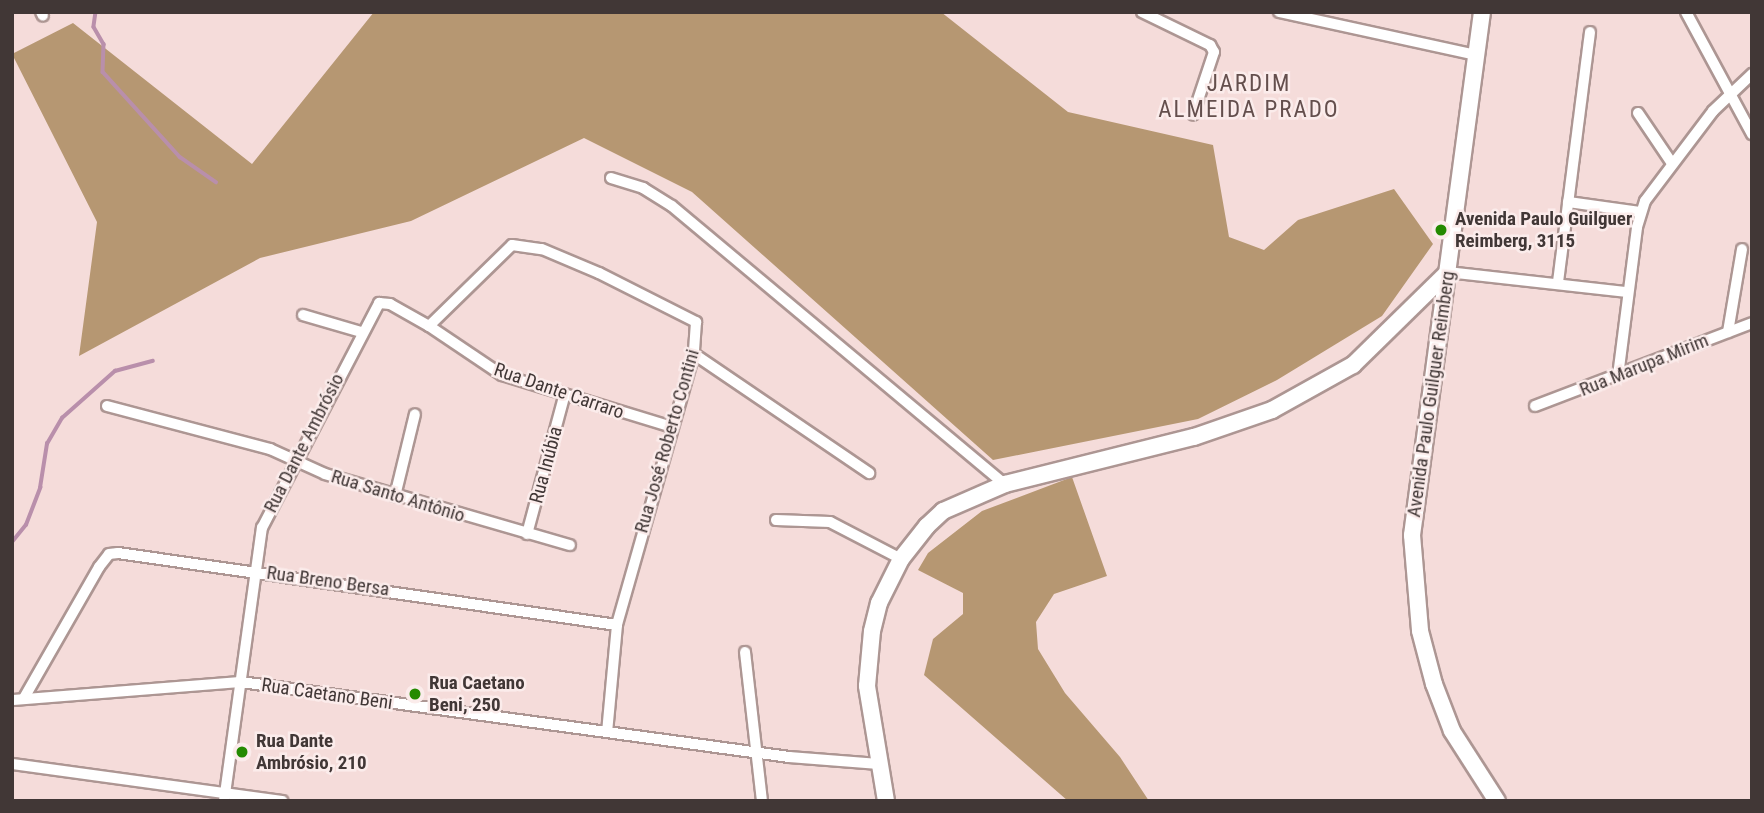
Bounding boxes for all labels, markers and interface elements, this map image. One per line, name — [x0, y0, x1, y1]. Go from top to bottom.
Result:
district label: JARDIM ALMEIDA PRADO — [1160, 70, 1338, 124]
place label: Avenida Paulo Guilguer Reimberg, 3115 — [1455, 208, 1632, 252]
marker: Avenida Paulo Guilguer Reimberg, 3115 — [1433, 222, 1449, 238]
street label: Avenida Paulo Guilguer Reimberg — [1402, 269, 1460, 519]
street label: Rua Marupa Mirim — [1576, 329, 1712, 401]
street label: Rua José Roberto Contini — [630, 347, 704, 535]
street label: Rua Dante Carraro — [491, 358, 627, 424]
street label: Rua Dante Ambrósio — [259, 370, 349, 516]
street label: Rua Inúbia — [525, 424, 567, 506]
street label: Rua Santo Antônio — [328, 465, 468, 527]
street label: Rua Breno Bersa — [265, 561, 391, 601]
place label: Rua Caetano Beni, 250 — [429, 672, 525, 716]
street label: Rua Caetano Beni — [260, 674, 394, 714]
marker: Rua Caetano Beni, 250 — [407, 686, 423, 702]
place label: Rua Dante Ambrósio, 210 — [256, 730, 367, 774]
marker: Rua Dante Ambrósio, 210 — [234, 744, 250, 760]

